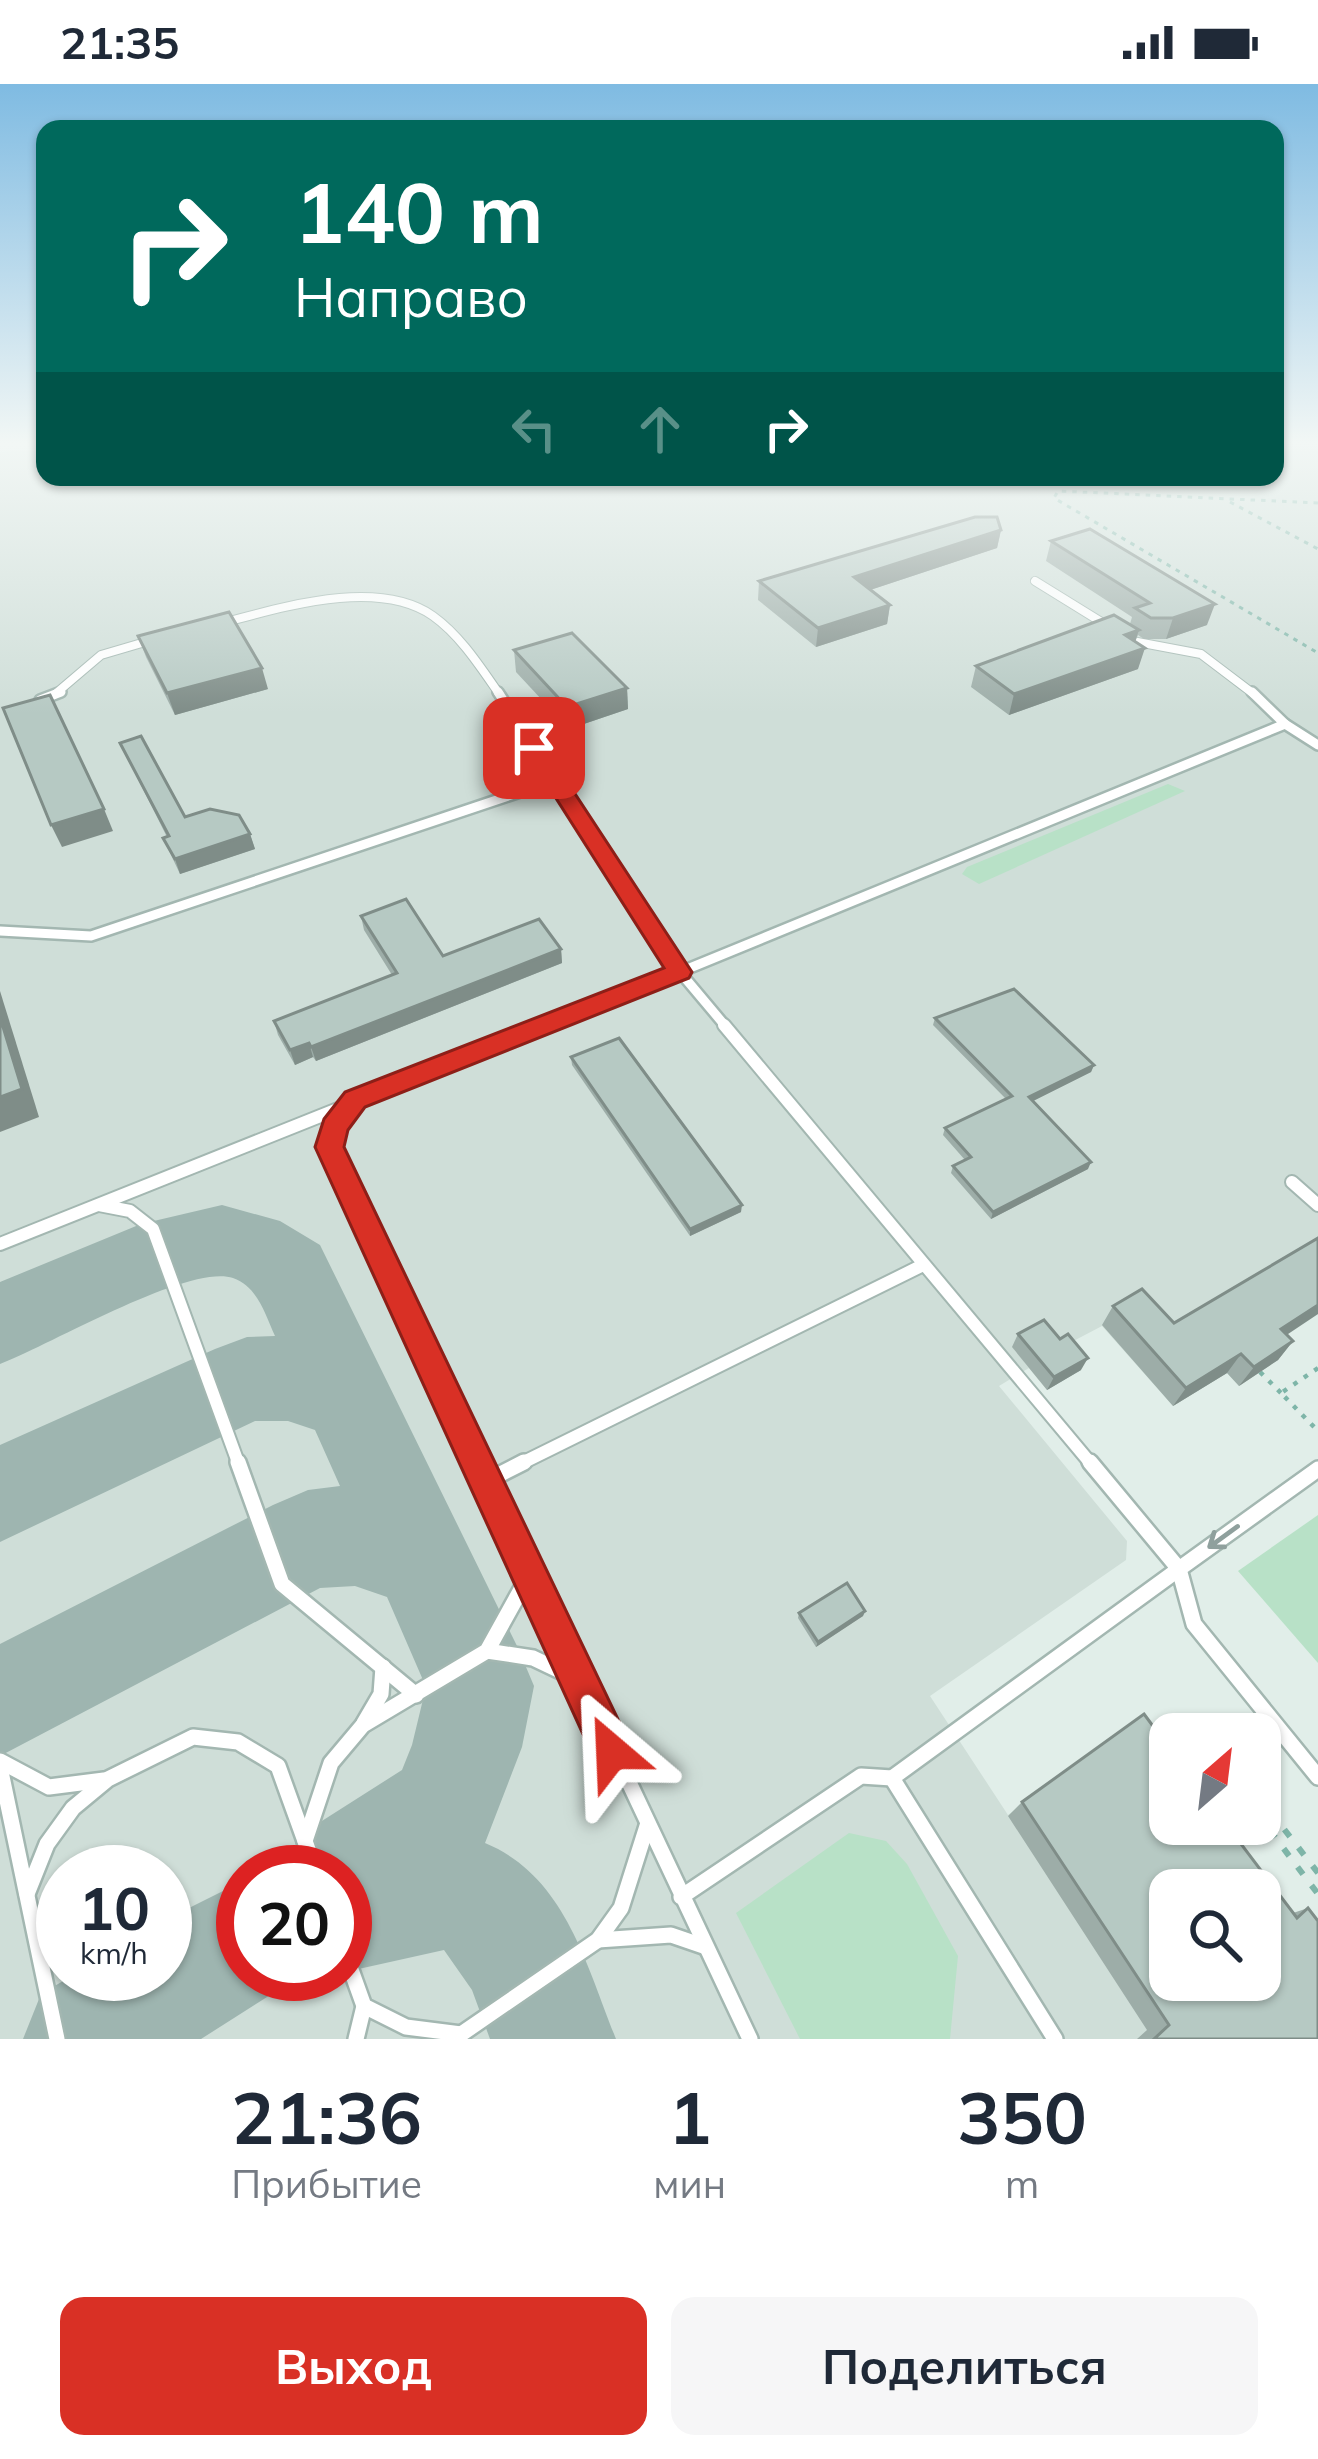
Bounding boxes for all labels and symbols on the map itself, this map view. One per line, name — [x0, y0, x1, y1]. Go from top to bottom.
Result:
pin — [483, 697, 585, 799]
one-way arrow — [1207, 1524, 1240, 1550]
position arrow — [549, 1689, 675, 1815]
north arrow — [1149, 1713, 1281, 1845]
speed limit sign: 20 — [216, 1845, 372, 2001]

